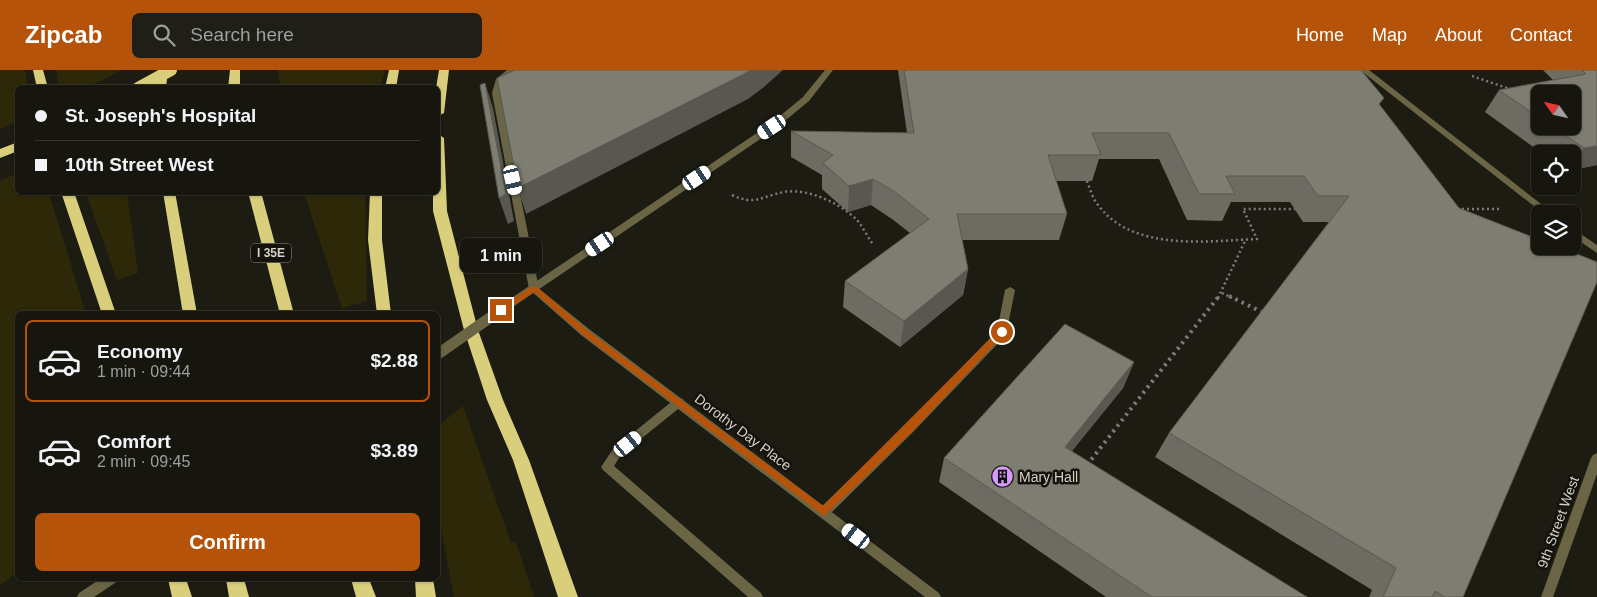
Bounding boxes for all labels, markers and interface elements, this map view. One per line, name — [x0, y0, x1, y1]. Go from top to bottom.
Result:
search box — [132, 13, 482, 58]
text: Zipcab — [25, 21, 102, 48]
icon: search — [150, 21, 178, 49]
text: Search here — [190, 24, 294, 45]
text: Home — [1296, 25, 1344, 45]
text: Map — [1372, 25, 1407, 45]
text: About — [1435, 25, 1482, 45]
text: Contact — [1510, 25, 1572, 45]
north arrow — [1531, 85, 1581, 135]
map controls — [1531, 85, 1581, 255]
text: St. Joseph's Hospital — [65, 105, 256, 126]
car — [755, 112, 788, 142]
button: locate — [1531, 145, 1581, 195]
text: 10th Street West — [65, 154, 214, 175]
car — [680, 163, 713, 193]
car — [502, 164, 523, 196]
button: layers — [1531, 205, 1581, 255]
car — [583, 229, 616, 259]
callout: 1 min — [460, 238, 542, 272]
road number: I 35E — [251, 244, 291, 262]
text: 1 min — [480, 247, 522, 264]
route end — [490, 299, 512, 321]
route start — [991, 321, 1013, 343]
icon: car — [37, 339, 82, 384]
text: Economy — [97, 341, 183, 362]
text: $2.88 — [370, 350, 418, 371]
text: 1 min · 09:44 — [97, 363, 190, 380]
street label: Dorothy Day Place — [692, 390, 795, 474]
icon: car — [37, 429, 82, 474]
car — [611, 429, 644, 459]
text: Comfort — [97, 431, 171, 452]
text: $3.89 — [370, 440, 418, 461]
text: 2 min · 09:45 — [97, 453, 190, 470]
building icon: Mary Hall — [991, 465, 1015, 489]
place label: Mary Hall — [1019, 469, 1078, 485]
street label: 9th Street West — [1534, 474, 1582, 570]
button: Confirm — [35, 513, 420, 571]
car — [839, 521, 872, 551]

